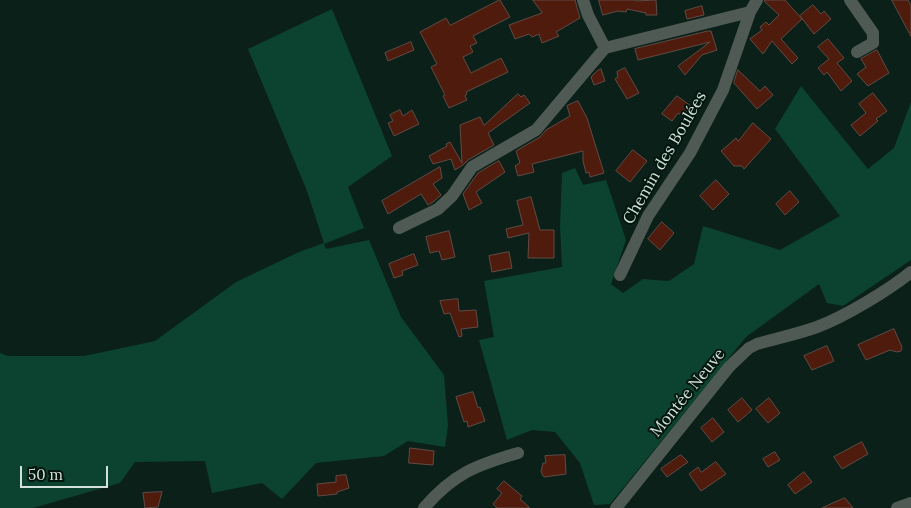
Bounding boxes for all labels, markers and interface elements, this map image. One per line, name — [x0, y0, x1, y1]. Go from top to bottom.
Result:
street label: Chemin des Boulées — [619, 88, 711, 228]
street label: Montée Neuve — [647, 345, 729, 441]
scale bar — [22, 456, 110, 488]
text: 50 m — [28, 465, 63, 484]

